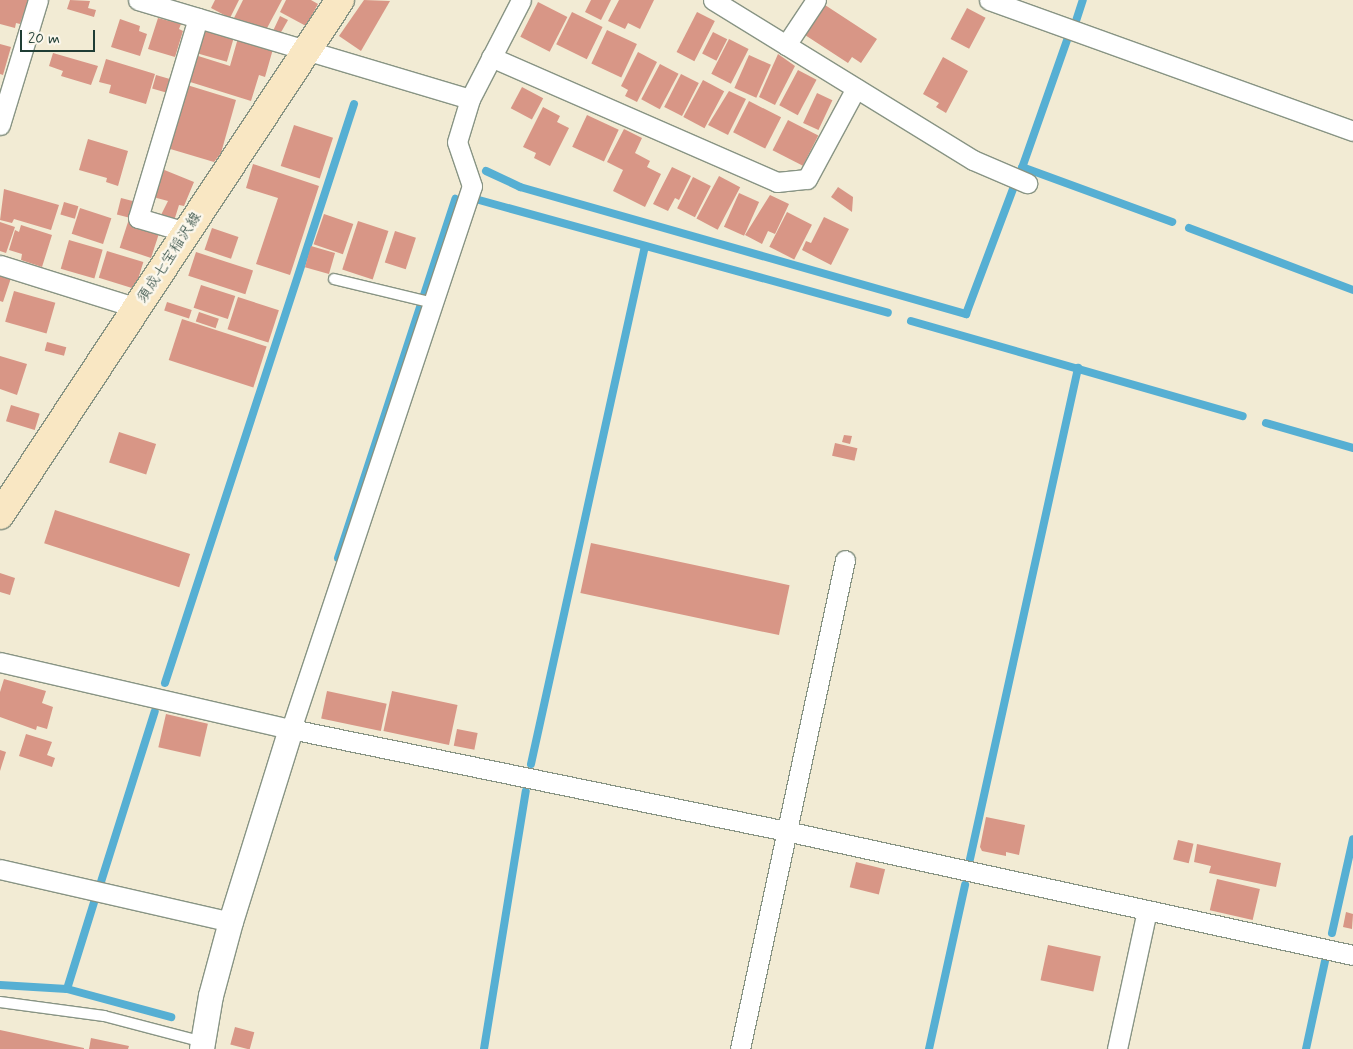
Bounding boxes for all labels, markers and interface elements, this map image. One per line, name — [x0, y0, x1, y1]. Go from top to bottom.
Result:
scale bar — [22, 20, 98, 52]
text: 20 m — [28, 29, 60, 49]
street label: 須成七宝稲沢線 — [134, 209, 206, 307]

